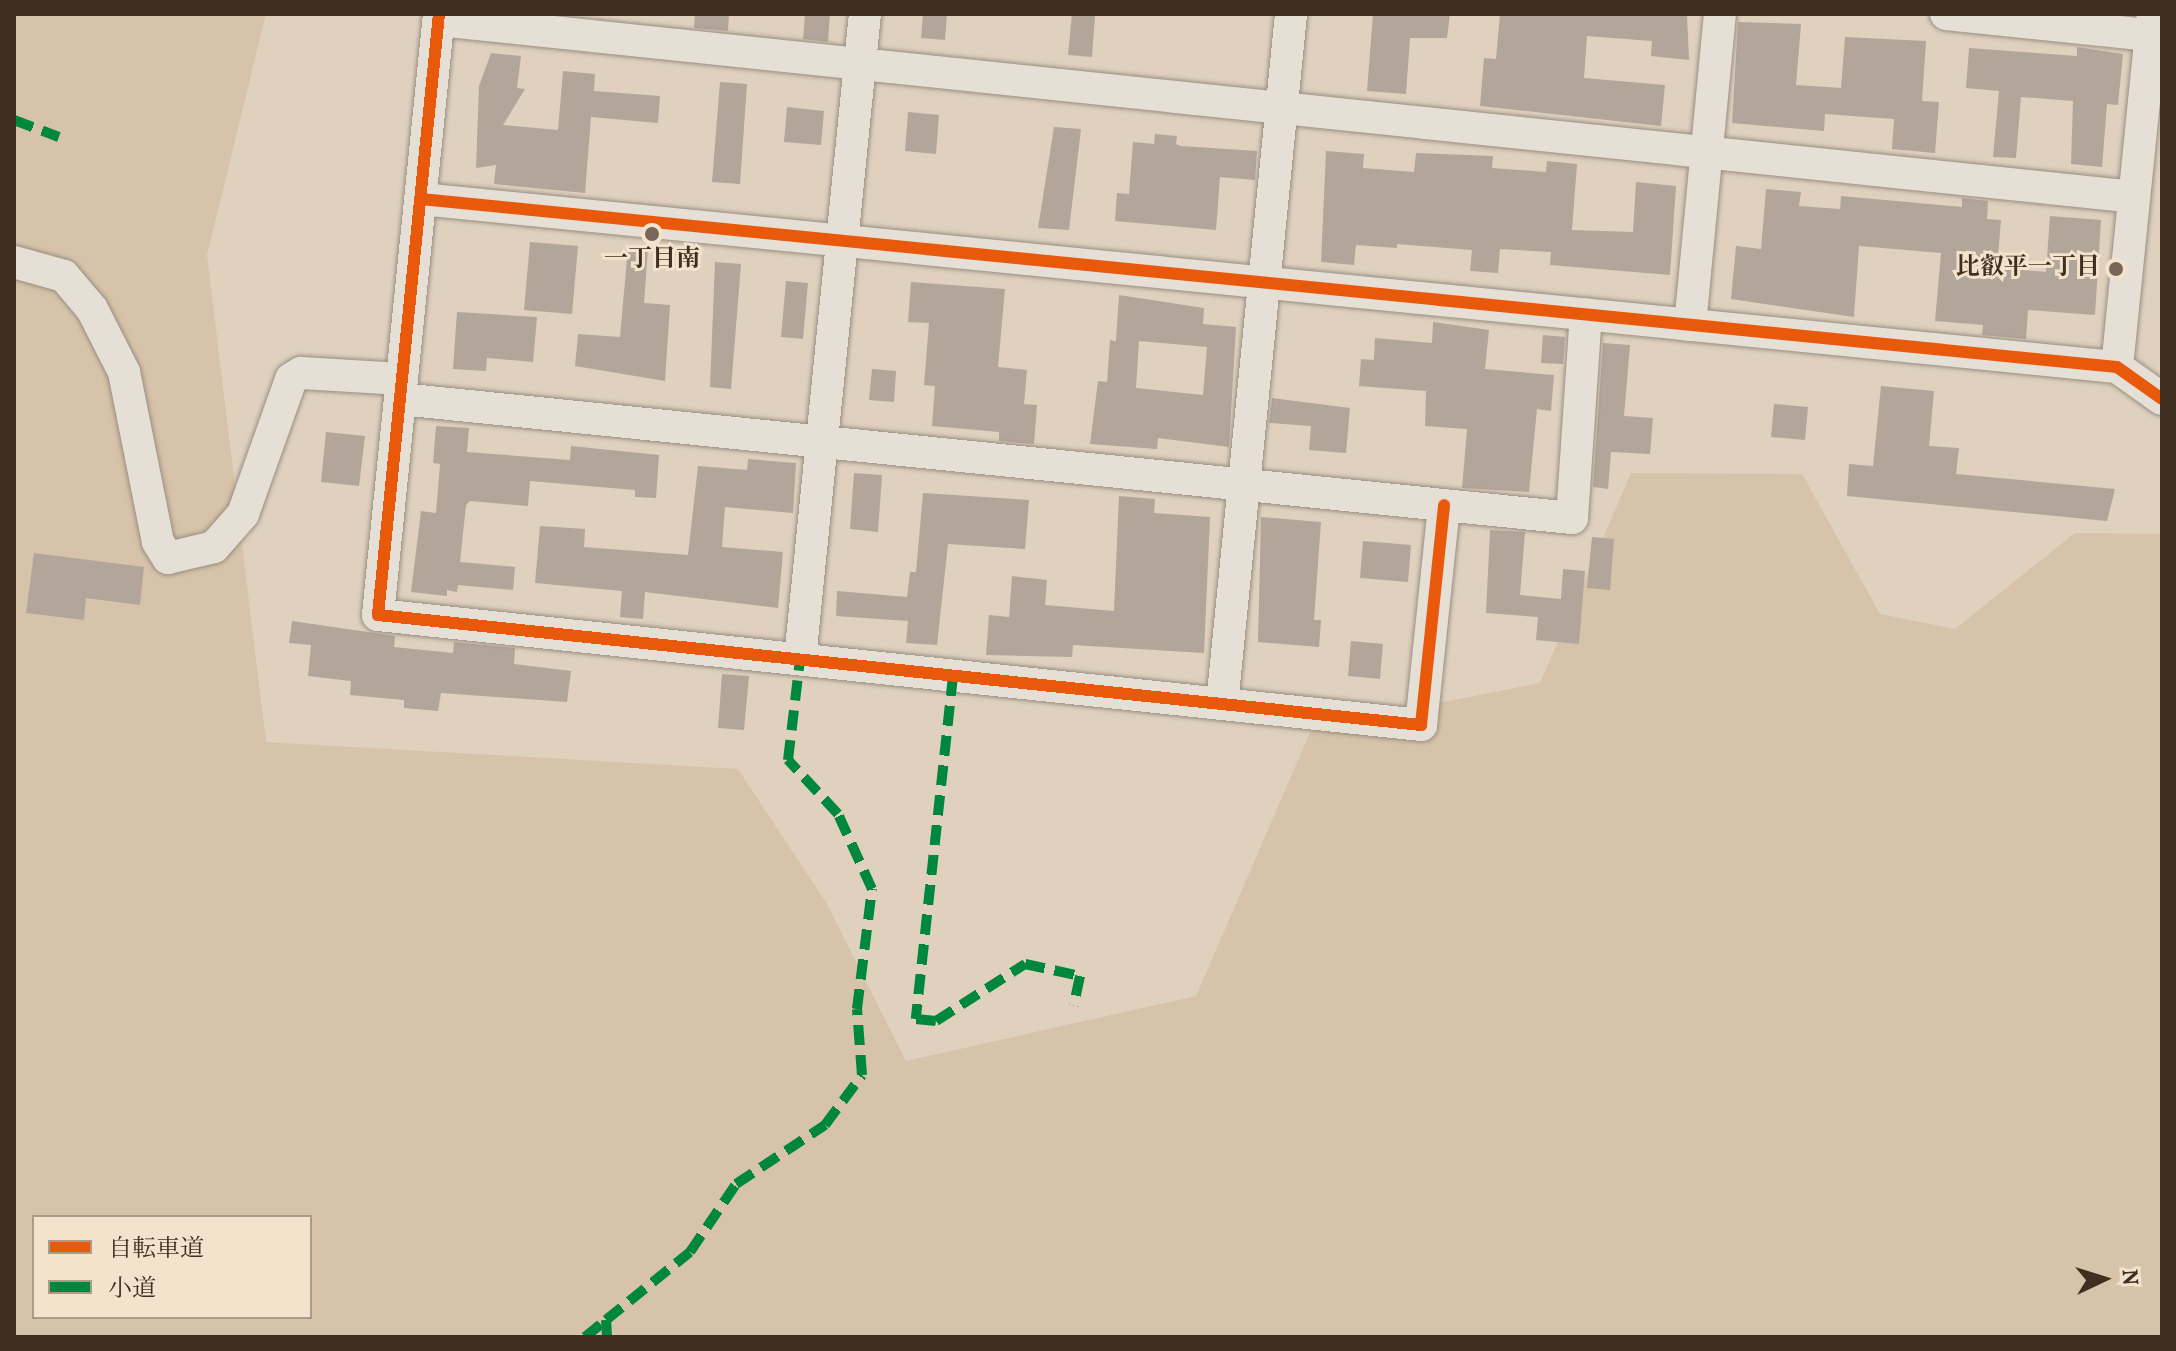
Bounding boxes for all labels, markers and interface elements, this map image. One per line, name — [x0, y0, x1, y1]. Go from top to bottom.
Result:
marker: 一丁目南 — [643, 225, 661, 243]
place label: 一丁目南 — [604, 247, 700, 275]
place label: 比叡平一丁目 — [1956, 255, 2100, 283]
marker: 比叡平一丁目 — [2107, 260, 2125, 278]
legend — [32, 1215, 312, 1319]
text: 自転車道 — [108, 1233, 204, 1267]
north arrow — [2064, 1239, 2144, 1319]
text: N — [2112, 1268, 2144, 1286]
text: 小道 — [108, 1273, 156, 1307]

